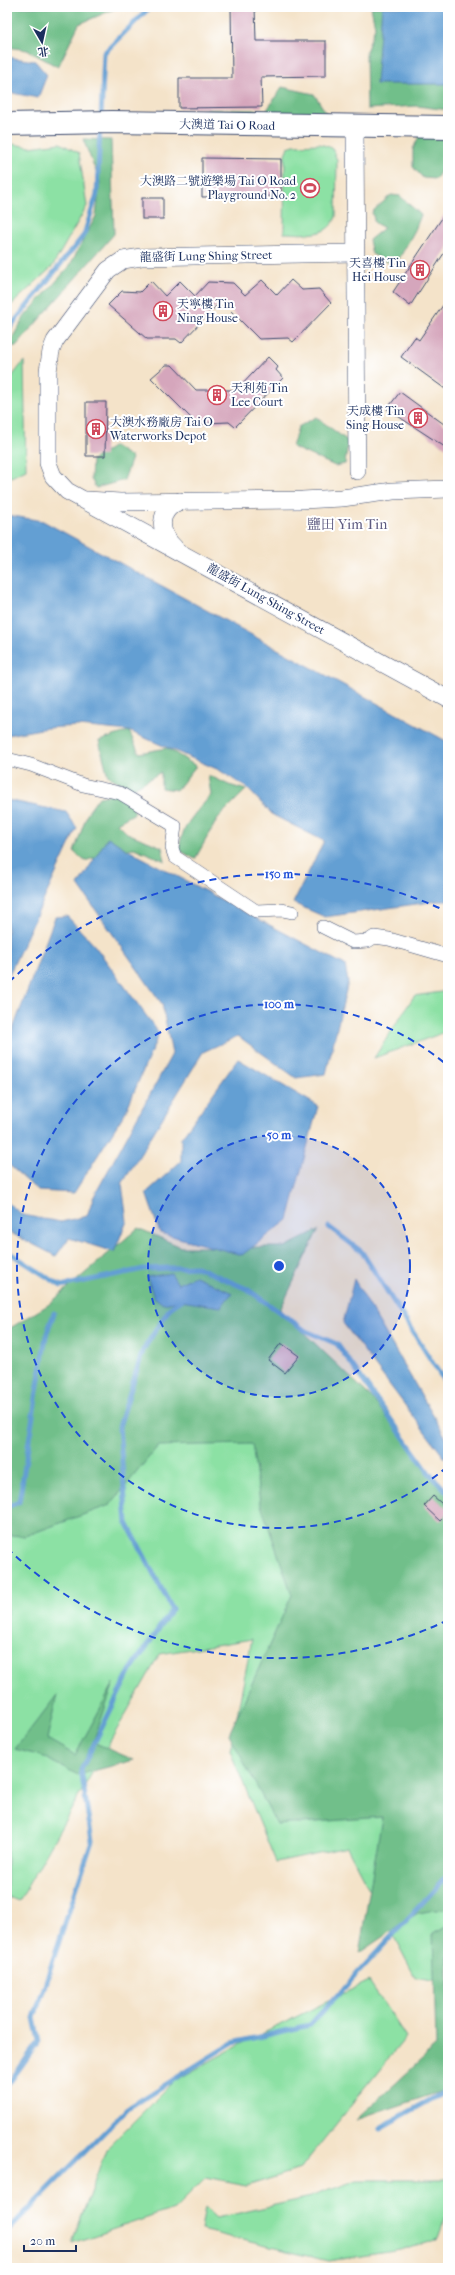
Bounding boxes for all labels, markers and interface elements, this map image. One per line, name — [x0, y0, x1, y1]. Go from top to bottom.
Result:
north arrow — [22, 22, 62, 62]
text: 北 — [37, 44, 50, 59]
street label: 大澳道 Tai O Road — [179, 117, 276, 133]
place label: 大澳路二號遊樂場 Tai O Road Playground No. 2 — [140, 174, 296, 202]
sports icon: 大澳路二號遊樂場 Tai O Road Playground No. 2 — [299, 177, 321, 199]
street label: 龍盛街 Lung Shing Street — [140, 248, 273, 264]
place label: 天喜樓 Tin Hei House — [349, 256, 406, 284]
building icon: 天喜樓 Tin Hei House — [409, 259, 431, 281]
place label: 天寧樓 Tin Ning House — [177, 297, 238, 325]
building icon: 天寧樓 Tin Ning House — [152, 300, 174, 322]
place label: 天利苑 Tin Lee Court — [231, 381, 288, 409]
building icon: 天利苑 Tin Lee Court — [206, 384, 228, 406]
place label: 天成樓 Tin Sing House — [346, 404, 404, 432]
building icon: 天成樓 Tin Sing House — [407, 407, 429, 429]
place label: 大澳水務廠房 Tai O Waterworks Depot — [109, 415, 213, 443]
building icon: 大澳水務廠房 Tai O Waterworks Depot — [85, 418, 107, 440]
district label: 鹽田 Yim Tin — [307, 516, 387, 533]
street label: 龍盛街 Lung Shing Street — [205, 561, 328, 638]
text: 150 m — [265, 867, 294, 881]
text: 100 m — [264, 997, 295, 1011]
text: 50 m — [267, 1128, 292, 1142]
centre of rings — [272, 1259, 286, 1273]
scale bar — [24, 2227, 76, 2253]
text: 20 m — [30, 2234, 55, 2248]

